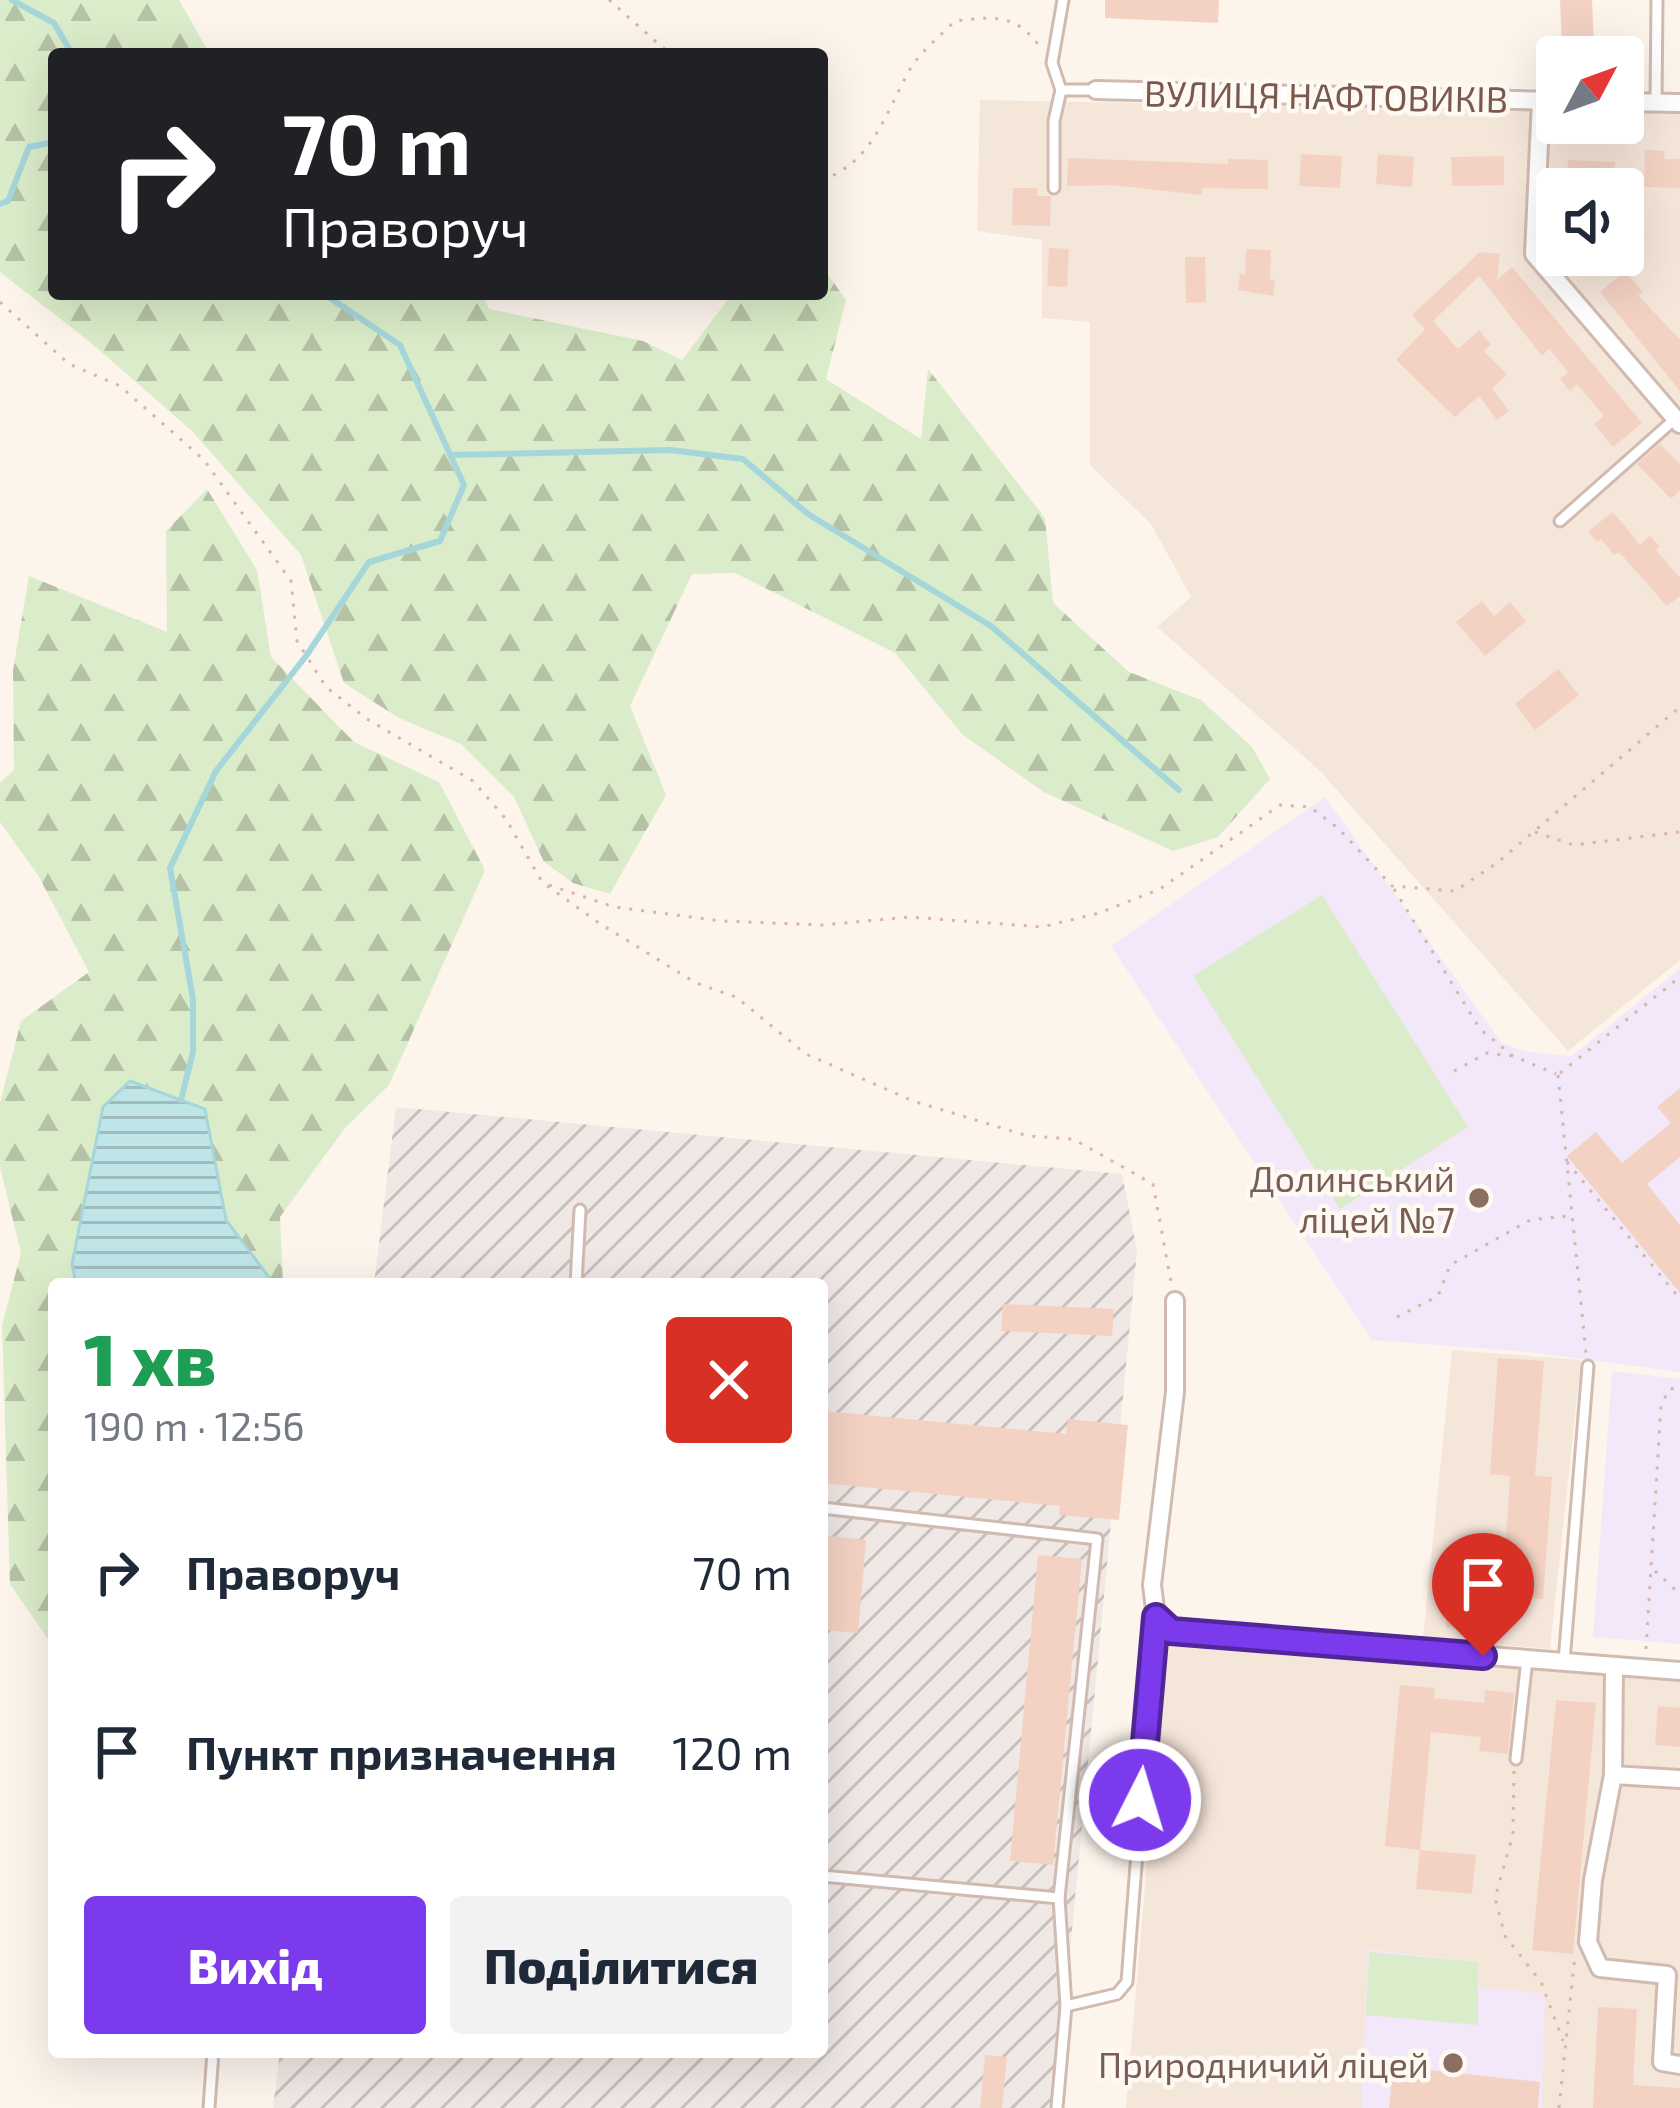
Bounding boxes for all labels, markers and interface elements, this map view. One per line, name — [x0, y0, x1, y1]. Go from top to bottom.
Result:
north arrow — [1536, 36, 1644, 144]
map controls — [1536, 36, 1644, 276]
street label: ВУЛИЦЯ НАФТОВИКІВ — [1144, 70, 1508, 120]
text: 70 m — [282, 91, 472, 192]
icon: right — [84, 96, 240, 252]
button: sound — [1536, 168, 1644, 276]
text: Праворуч — [282, 193, 529, 258]
place label: Долинський ліцей №7 — [1250, 1156, 1455, 1240]
marker: Долинський ліцей №7 — [1466, 1185, 1492, 1211]
text: 1 хв — [84, 1314, 216, 1400]
button: close — [666, 1317, 792, 1443]
text: 190 m · 12:56 — [84, 1402, 305, 1449]
pin — [1432, 1533, 1534, 1656]
icon: right — [84, 1539, 150, 1605]
text: Праворуч — [186, 1545, 400, 1599]
text: 70 m — [692, 1545, 792, 1599]
icon: arrive — [1450, 1551, 1516, 1617]
icon: arrive — [84, 1719, 150, 1785]
text: Пункт призначення — [186, 1725, 617, 1779]
text: 120 m — [672, 1725, 792, 1779]
position arrow — [1077, 1737, 1203, 1863]
button: Вихід — [84, 1896, 426, 2034]
button: Поділитися — [450, 1896, 792, 2034]
place label: Природничий ліцей — [1098, 2042, 1429, 2085]
marker: Природничий ліцей — [1440, 2050, 1466, 2076]

